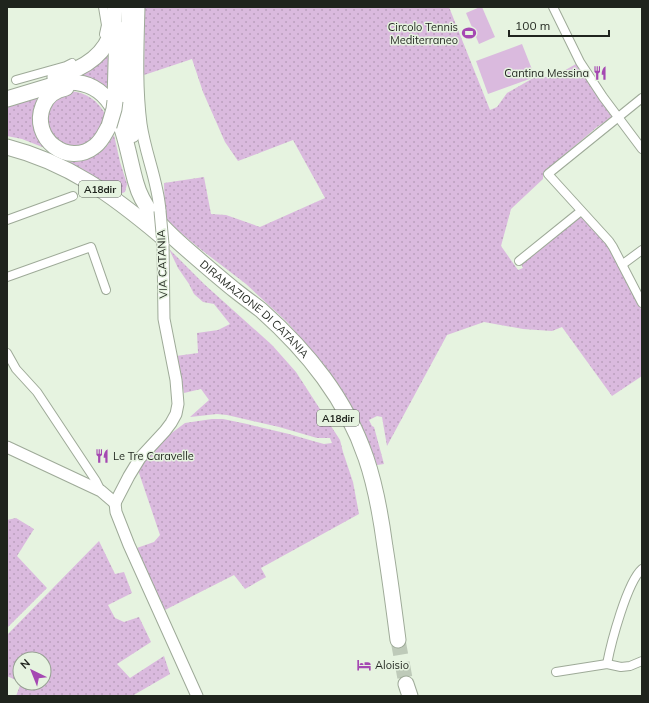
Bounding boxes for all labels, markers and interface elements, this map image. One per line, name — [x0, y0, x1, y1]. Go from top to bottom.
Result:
scale bar — [509, 12, 609, 38]
text: 100 m — [515, 18, 550, 33]
place label: Circolo Tennis Mediterraneo — [388, 20, 458, 47]
sports icon: Circolo Tennis Mediterraneo — [461, 25, 477, 41]
restaurant icon: Cantina Messina — [592, 65, 608, 81]
place label: Cantina Messina — [504, 66, 589, 80]
road number: A18dir — [79, 181, 121, 197]
street label: VIA CATANIA — [154, 229, 170, 299]
street label: DIRAMAZIONE DI CATANIA — [197, 257, 312, 361]
road number: A18dir — [317, 410, 359, 426]
restaurant icon: Le Tre Caravelle — [94, 448, 110, 464]
place label: Le Tre Caravelle — [113, 449, 194, 463]
north arrow — [12, 651, 52, 691]
text: N — [17, 656, 33, 672]
hotel icon: Aloisio — [356, 657, 372, 673]
place label: Aloisio — [375, 658, 409, 672]

